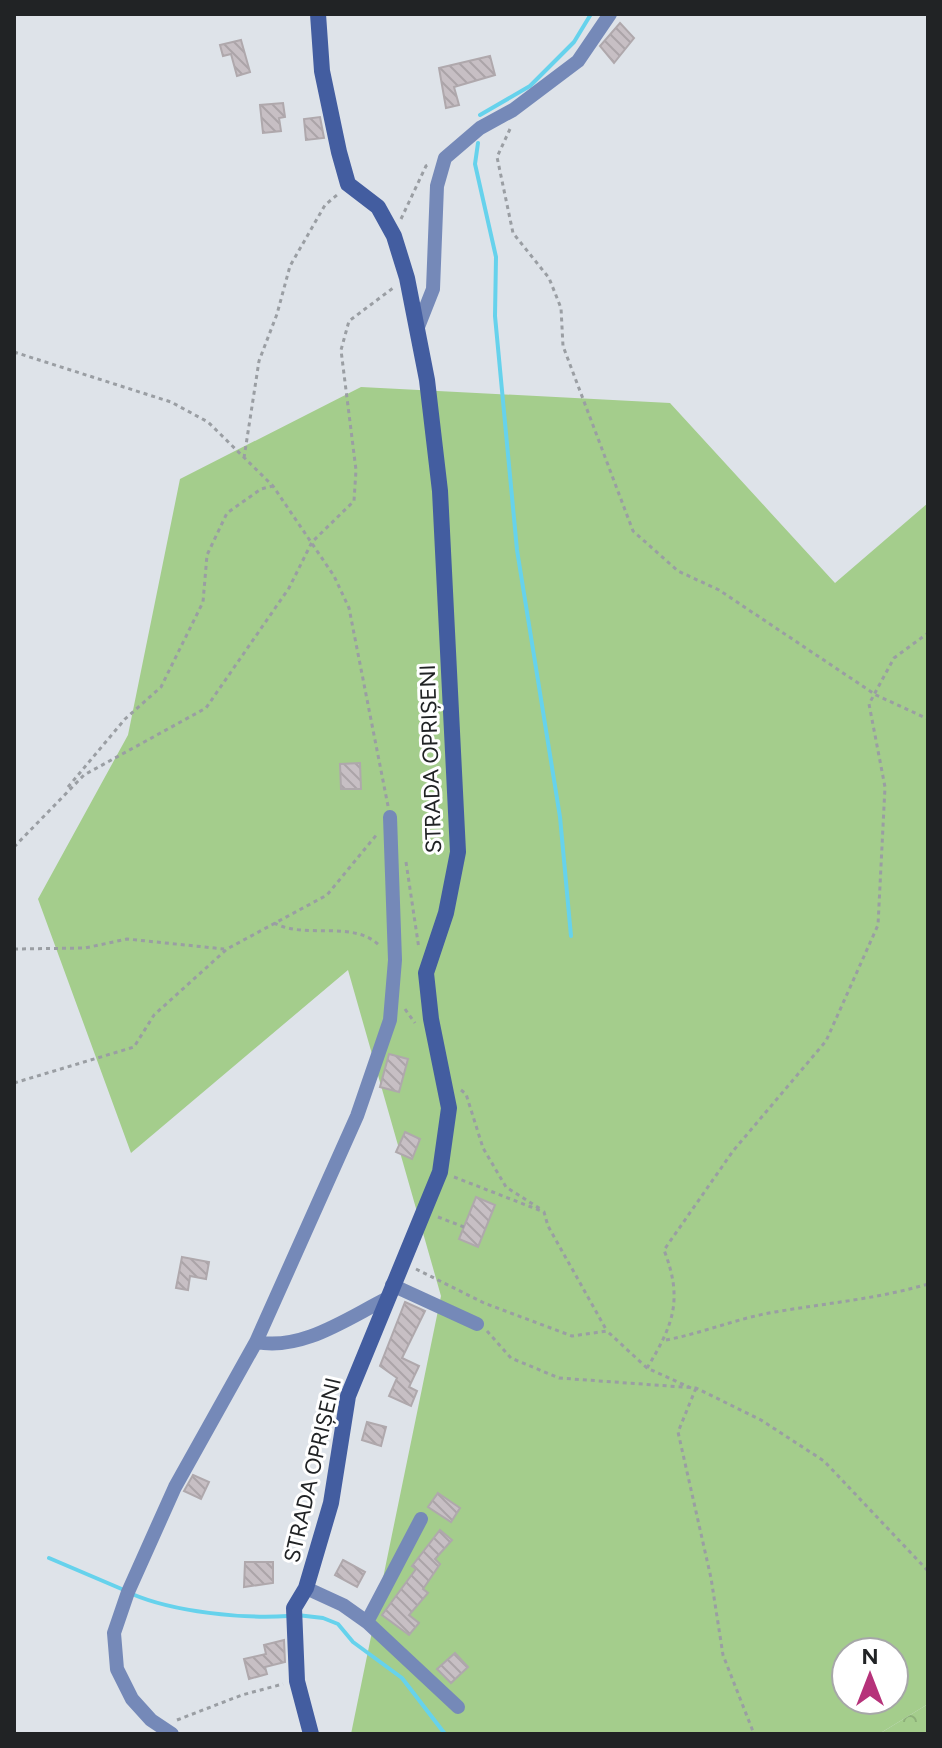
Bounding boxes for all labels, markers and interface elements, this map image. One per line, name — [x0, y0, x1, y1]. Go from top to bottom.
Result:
street label: STRADA OPRIȘENI — [414, 664, 447, 854]
street label: STRADA OPRIȘENI — [278, 1375, 347, 1565]
north arrow — [830, 1636, 910, 1716]
text: N — [861, 1643, 879, 1670]

